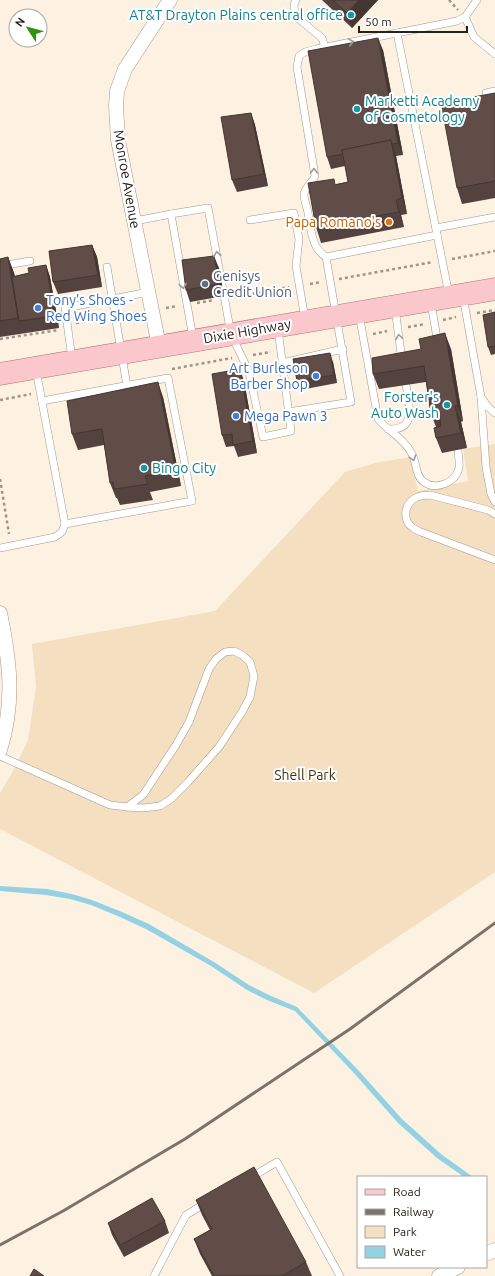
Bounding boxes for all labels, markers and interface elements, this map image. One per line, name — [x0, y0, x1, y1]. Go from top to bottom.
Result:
place label: AT&T Drayton Plains central office — [129, 7, 343, 23]
north arrow — [8, 8, 48, 48]
scale bar — [359, 8, 467, 34]
marker: AT&T Drayton Plains central office — [346, 10, 356, 20]
text: N — [13, 15, 27, 29]
text: 50 m — [365, 15, 392, 28]
one-way arrow — [348, 38, 355, 47]
place label: Marketti Academy of Cosmetology — [365, 93, 480, 125]
marker: Marketti Academy of Cosmetology — [352, 104, 362, 114]
street label: Monroe Avenue — [110, 128, 144, 230]
one-way arrow — [310, 168, 318, 174]
place label: Papa Romano's — [285, 214, 381, 230]
marker: Papa Romano's — [384, 217, 394, 227]
one-way arrow — [213, 251, 221, 257]
place label: Genisys Credit Union — [213, 268, 292, 300]
marker: Genisys Credit Union — [200, 279, 210, 289]
one-way arrow — [178, 283, 187, 289]
place label: Tony's Shoes - Red Wing Shoes — [46, 292, 147, 324]
marker: Tony's Shoes - Red Wing Shoes — [33, 303, 43, 313]
street label: Dixie Highway — [202, 315, 292, 347]
one-way arrow — [395, 334, 404, 340]
place label: Art Burleson Barber Shop — [229, 360, 308, 392]
marker: Art Burleson Barber Shop — [311, 371, 321, 381]
place label: Forster's Auto Wash — [371, 389, 439, 421]
marker: Forster's Auto Wash — [442, 400, 452, 410]
place label: Mega Pawn 3 — [244, 408, 328, 424]
marker: Mega Pawn 3 — [231, 411, 241, 421]
one-way arrow — [408, 454, 417, 461]
place label: Bingo City — [152, 460, 216, 476]
marker: Bingo City — [139, 463, 149, 473]
park label: Shell Park — [274, 767, 336, 783]
legend — [357, 1176, 487, 1268]
text: Road — [393, 1185, 421, 1198]
text: Railway — [393, 1205, 434, 1218]
text: Park — [393, 1225, 417, 1238]
text: Water — [393, 1245, 426, 1258]

